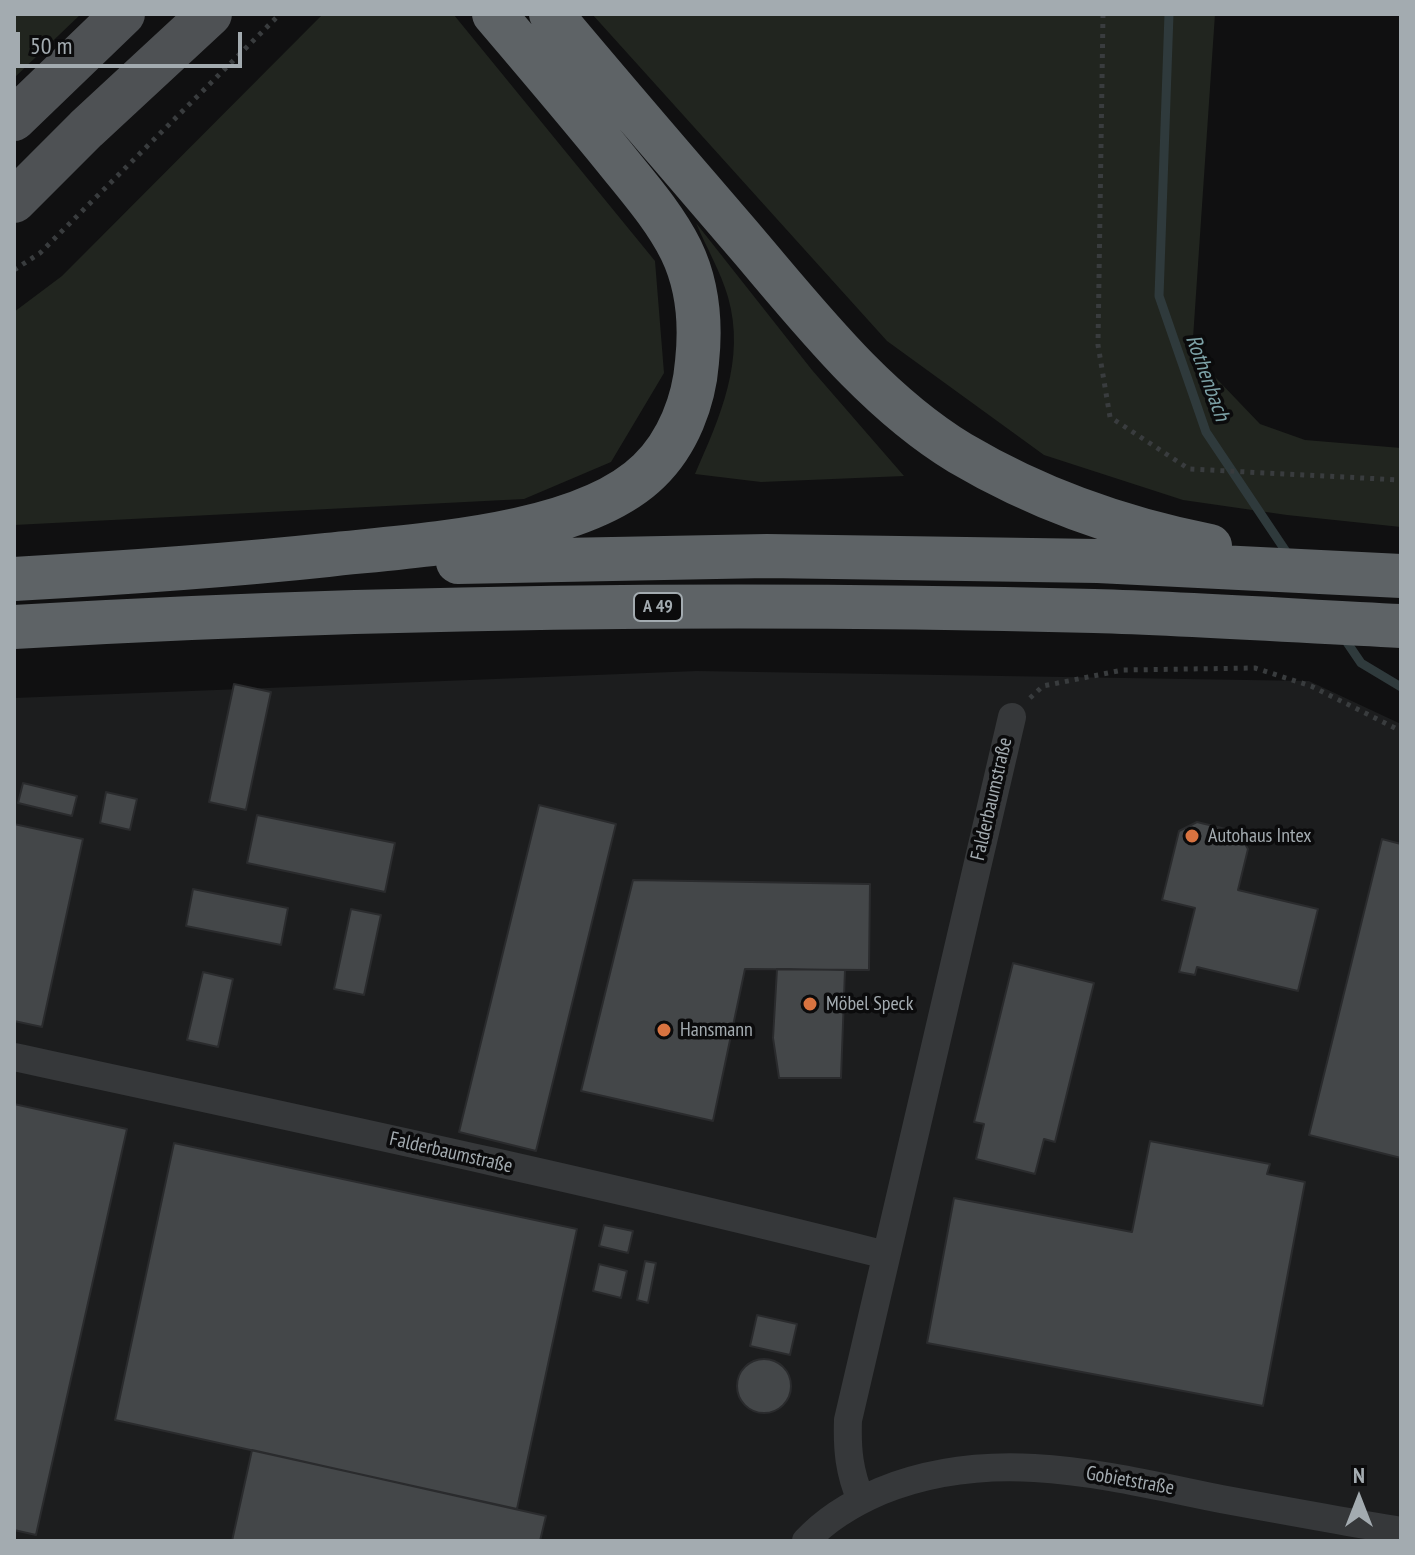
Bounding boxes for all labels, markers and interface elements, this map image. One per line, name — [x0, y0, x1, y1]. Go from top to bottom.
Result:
scale bar — [20, 16, 246, 66]
text: 50 m — [30, 30, 72, 61]
water label: Rothenbach — [1179, 331, 1235, 425]
road number: A 49 — [634, 593, 682, 621]
street label: Falderbaumstraße — [966, 735, 1018, 863]
place label: Autohaus Intex — [1208, 824, 1312, 848]
marker: Autohaus Intex — [1183, 827, 1201, 845]
place label: Möbel Speck — [826, 992, 913, 1016]
marker: Möbel Speck — [801, 995, 819, 1013]
place label: Hansmann — [680, 1018, 753, 1042]
marker: Hansmann — [655, 1021, 673, 1039]
street label: Falderbaumstraße — [387, 1127, 515, 1179]
north arrow — [1319, 1459, 1399, 1539]
street label: Gobietstraße — [1084, 1461, 1176, 1501]
text: N — [1353, 1461, 1365, 1489]

